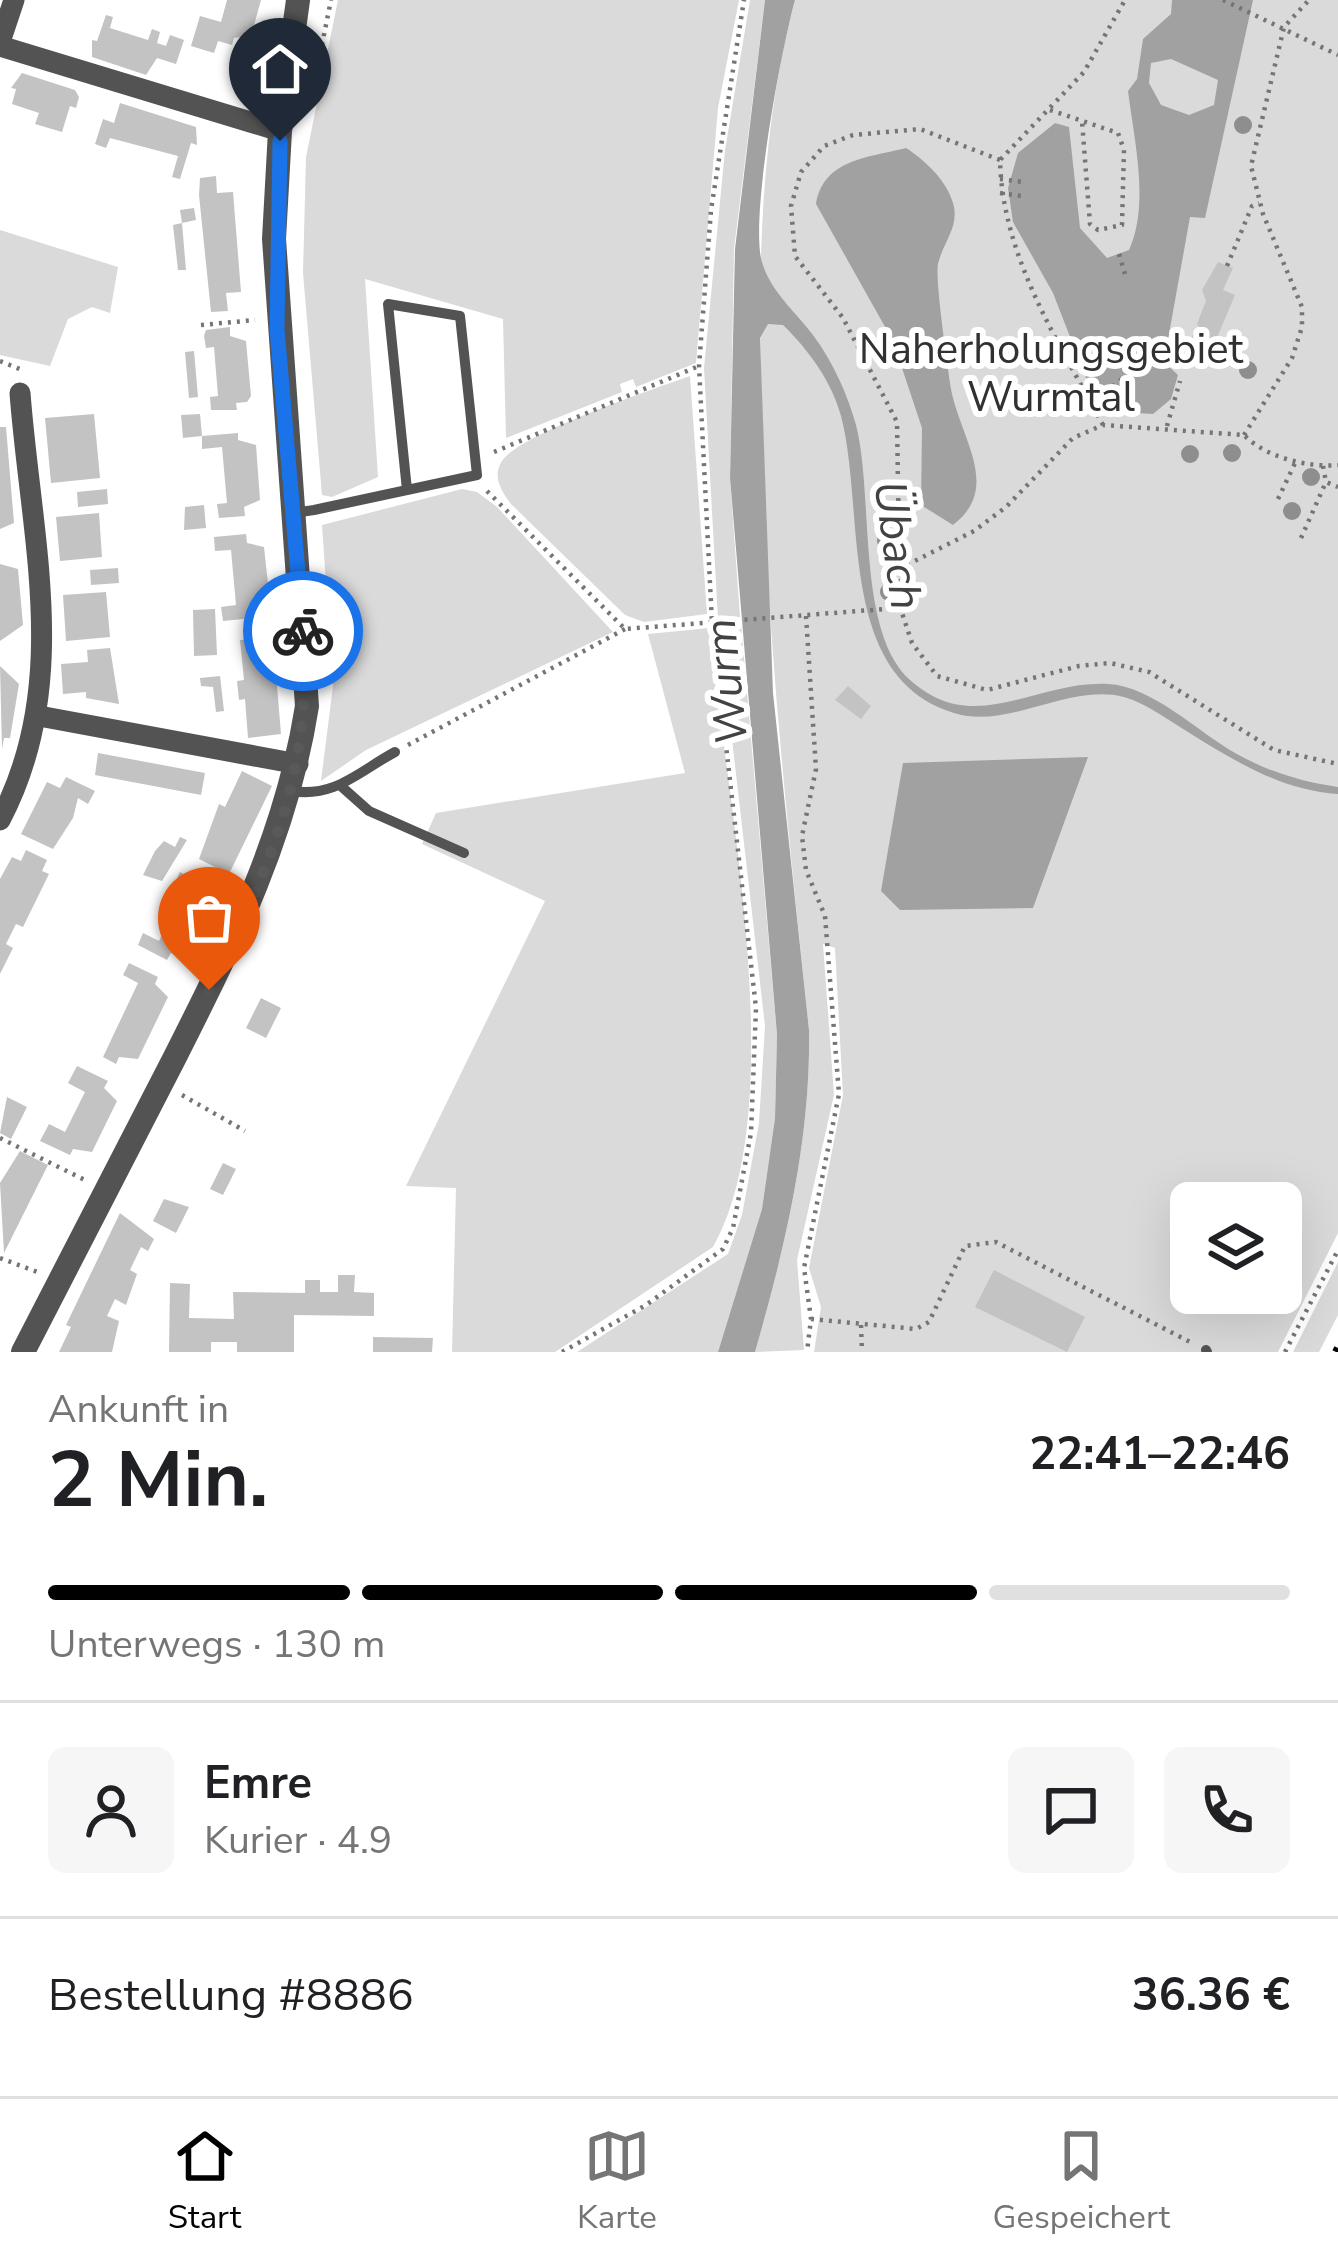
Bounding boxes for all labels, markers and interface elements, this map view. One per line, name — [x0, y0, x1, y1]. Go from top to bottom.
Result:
pin — [229, 18, 331, 141]
icon: home — [247, 36, 313, 102]
park label: Naherholungsgebiet Wurmtal — [859, 321, 1244, 426]
water label: Übach — [858, 477, 937, 613]
courier — [243, 571, 363, 691]
icon: bike — [270, 598, 336, 664]
water label: Wurm — [690, 615, 763, 748]
pin — [158, 867, 260, 990]
icon: bag — [176, 885, 242, 951]
map controls — [1170, 1182, 1302, 1314]
button: layers — [1170, 1182, 1302, 1314]
text: Ankunft in — [48, 1383, 229, 1436]
text: 22:41–22:46 — [1029, 1424, 1290, 1485]
text: 2 Min. — [48, 1427, 268, 1534]
text: Unterwegs · 130 m — [48, 1618, 385, 1671]
button: person — [48, 1747, 174, 1873]
button: chat — [1008, 1747, 1134, 1873]
button: phone — [1164, 1747, 1290, 1873]
text: Emre — [204, 1753, 312, 1814]
text: Kurier · 4.9 — [204, 1814, 392, 1867]
text: Bestellung #8886 — [48, 1965, 414, 2026]
text: 36.36 € — [1132, 1965, 1290, 2026]
tab: Start — [168, 2123, 241, 2240]
tab: Karte — [577, 2123, 657, 2240]
tab: Gespeichert — [992, 2123, 1170, 2240]

